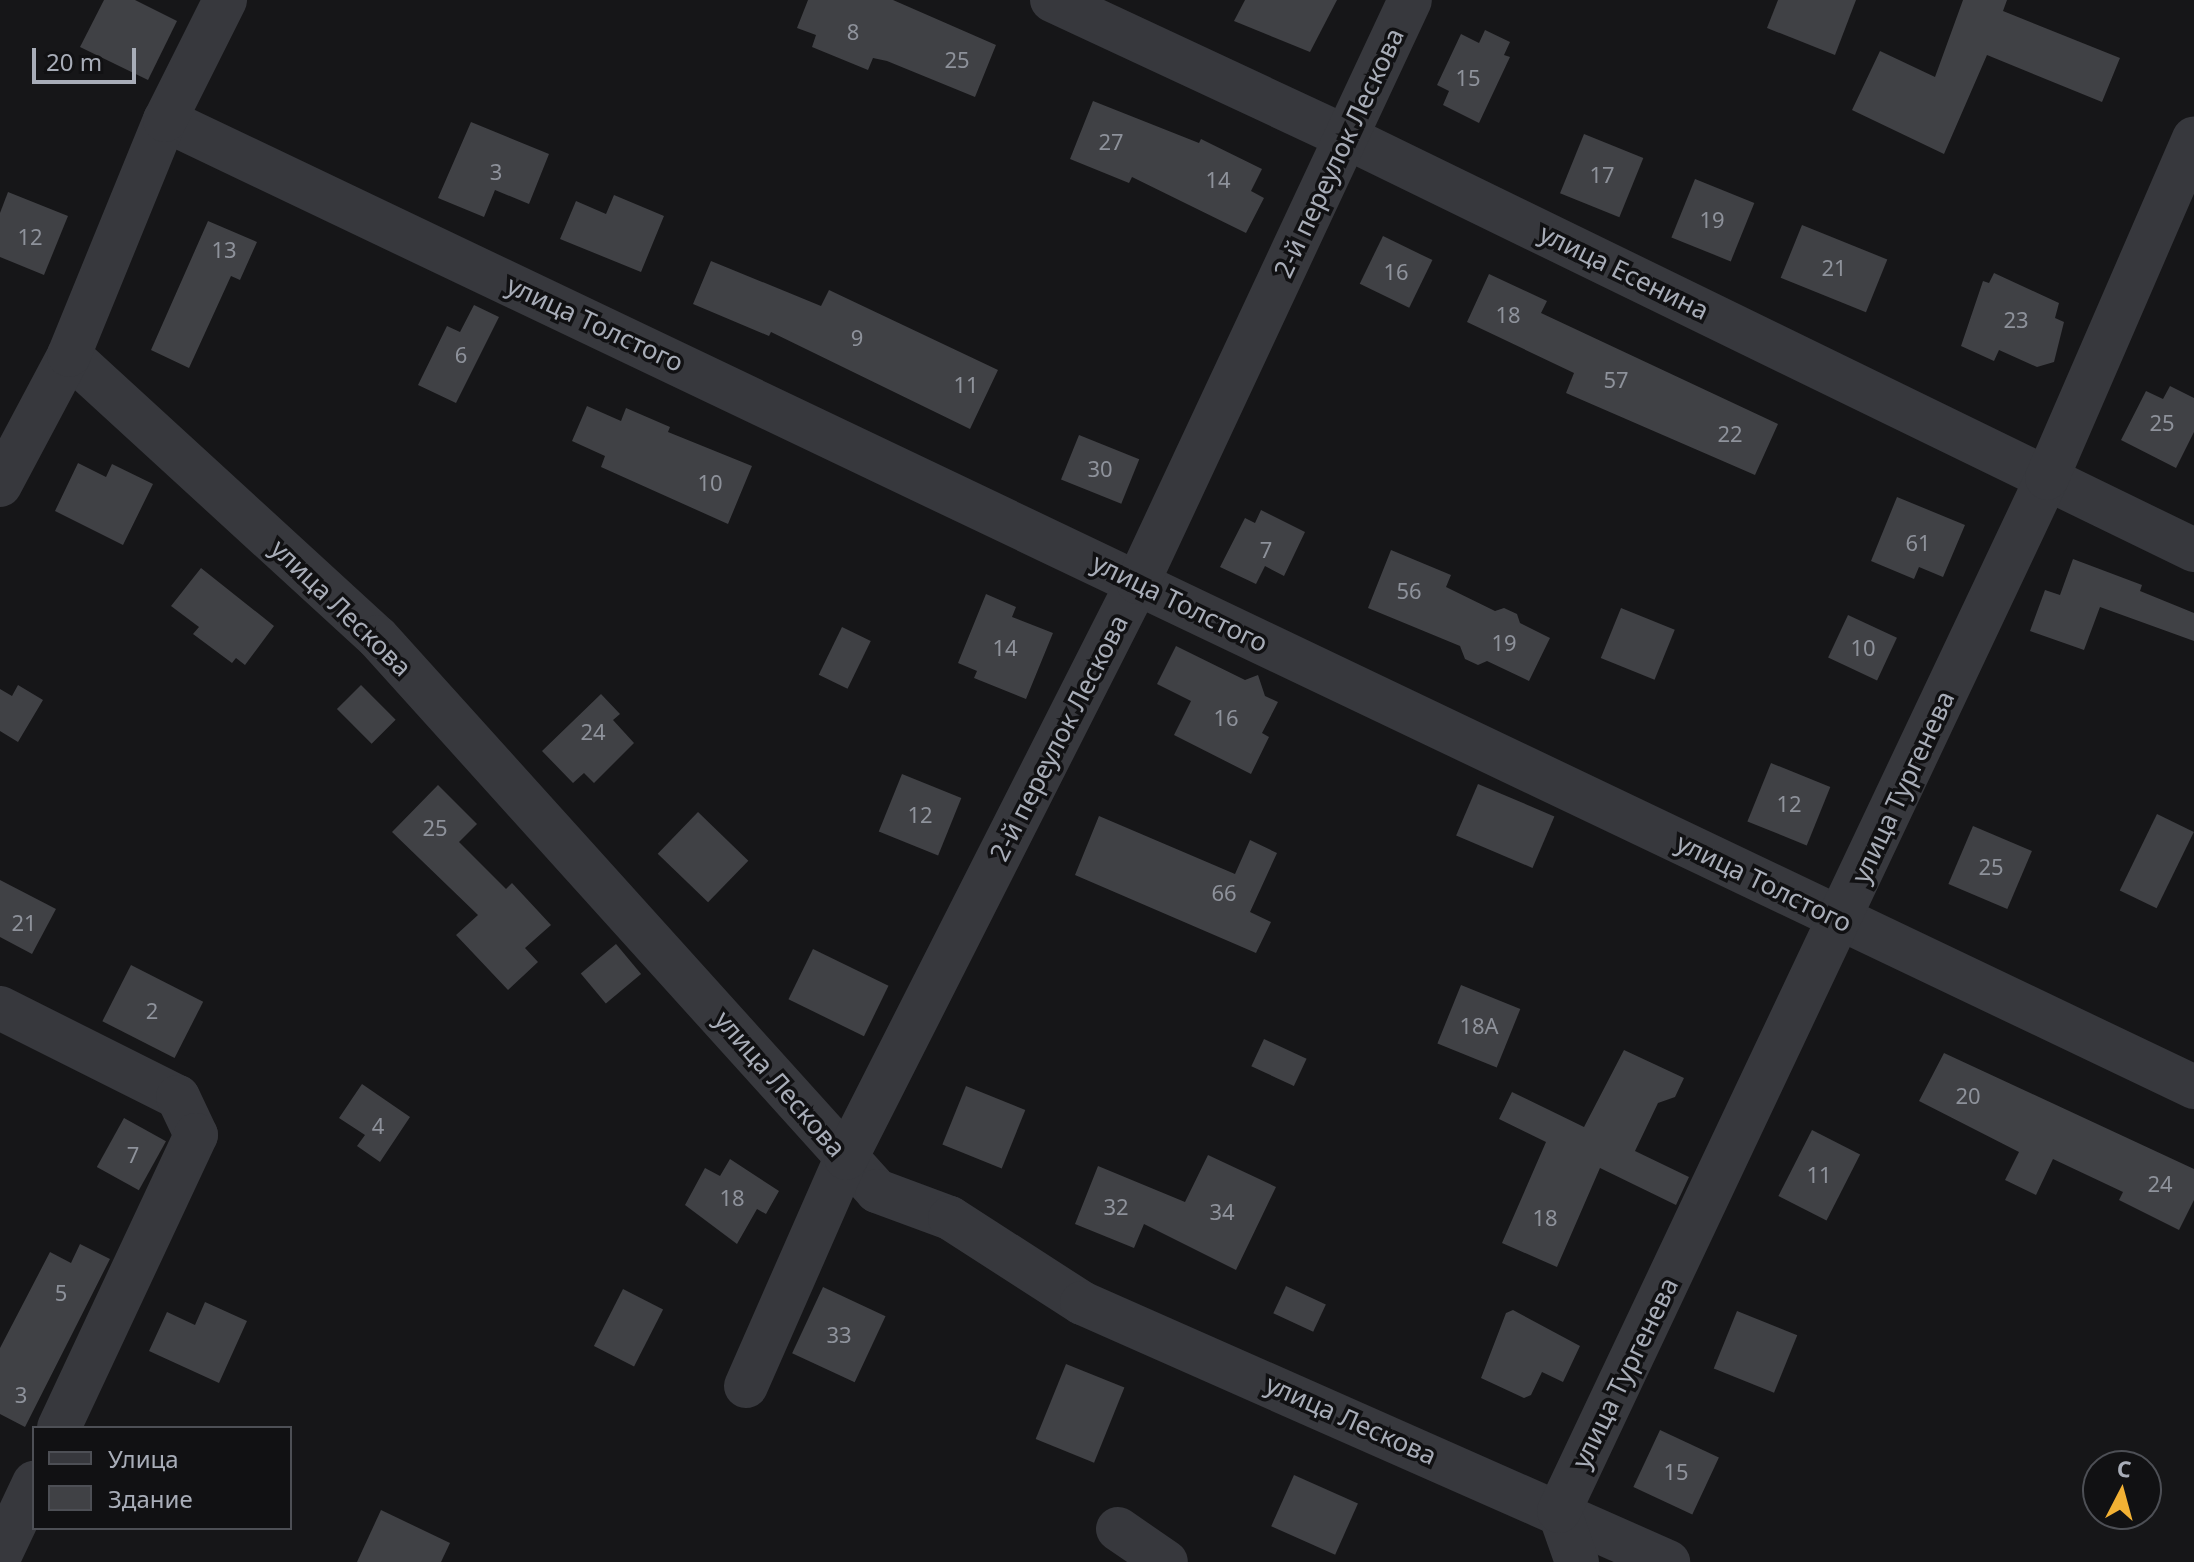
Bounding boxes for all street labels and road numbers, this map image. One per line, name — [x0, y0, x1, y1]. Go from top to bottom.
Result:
street label: 2-й переулок Лескова — [1267, 23, 1411, 283]
street label: улица Есенина — [1534, 218, 1714, 326]
street label: улица Толстого — [502, 269, 688, 379]
street label: улица Лескова — [264, 533, 418, 683]
street label: улица Толстого — [1087, 547, 1273, 659]
street label: 2-й переулок Лескова — [983, 610, 1135, 866]
street label: улица Тургенева — [1845, 686, 1961, 888]
street label: улица Толстого — [1671, 827, 1857, 939]
street label: улица Лескова — [708, 1004, 852, 1164]
street label: улица Тургенева — [1565, 1273, 1685, 1473]
street label: улица Лескова — [1261, 1368, 1441, 1472]

